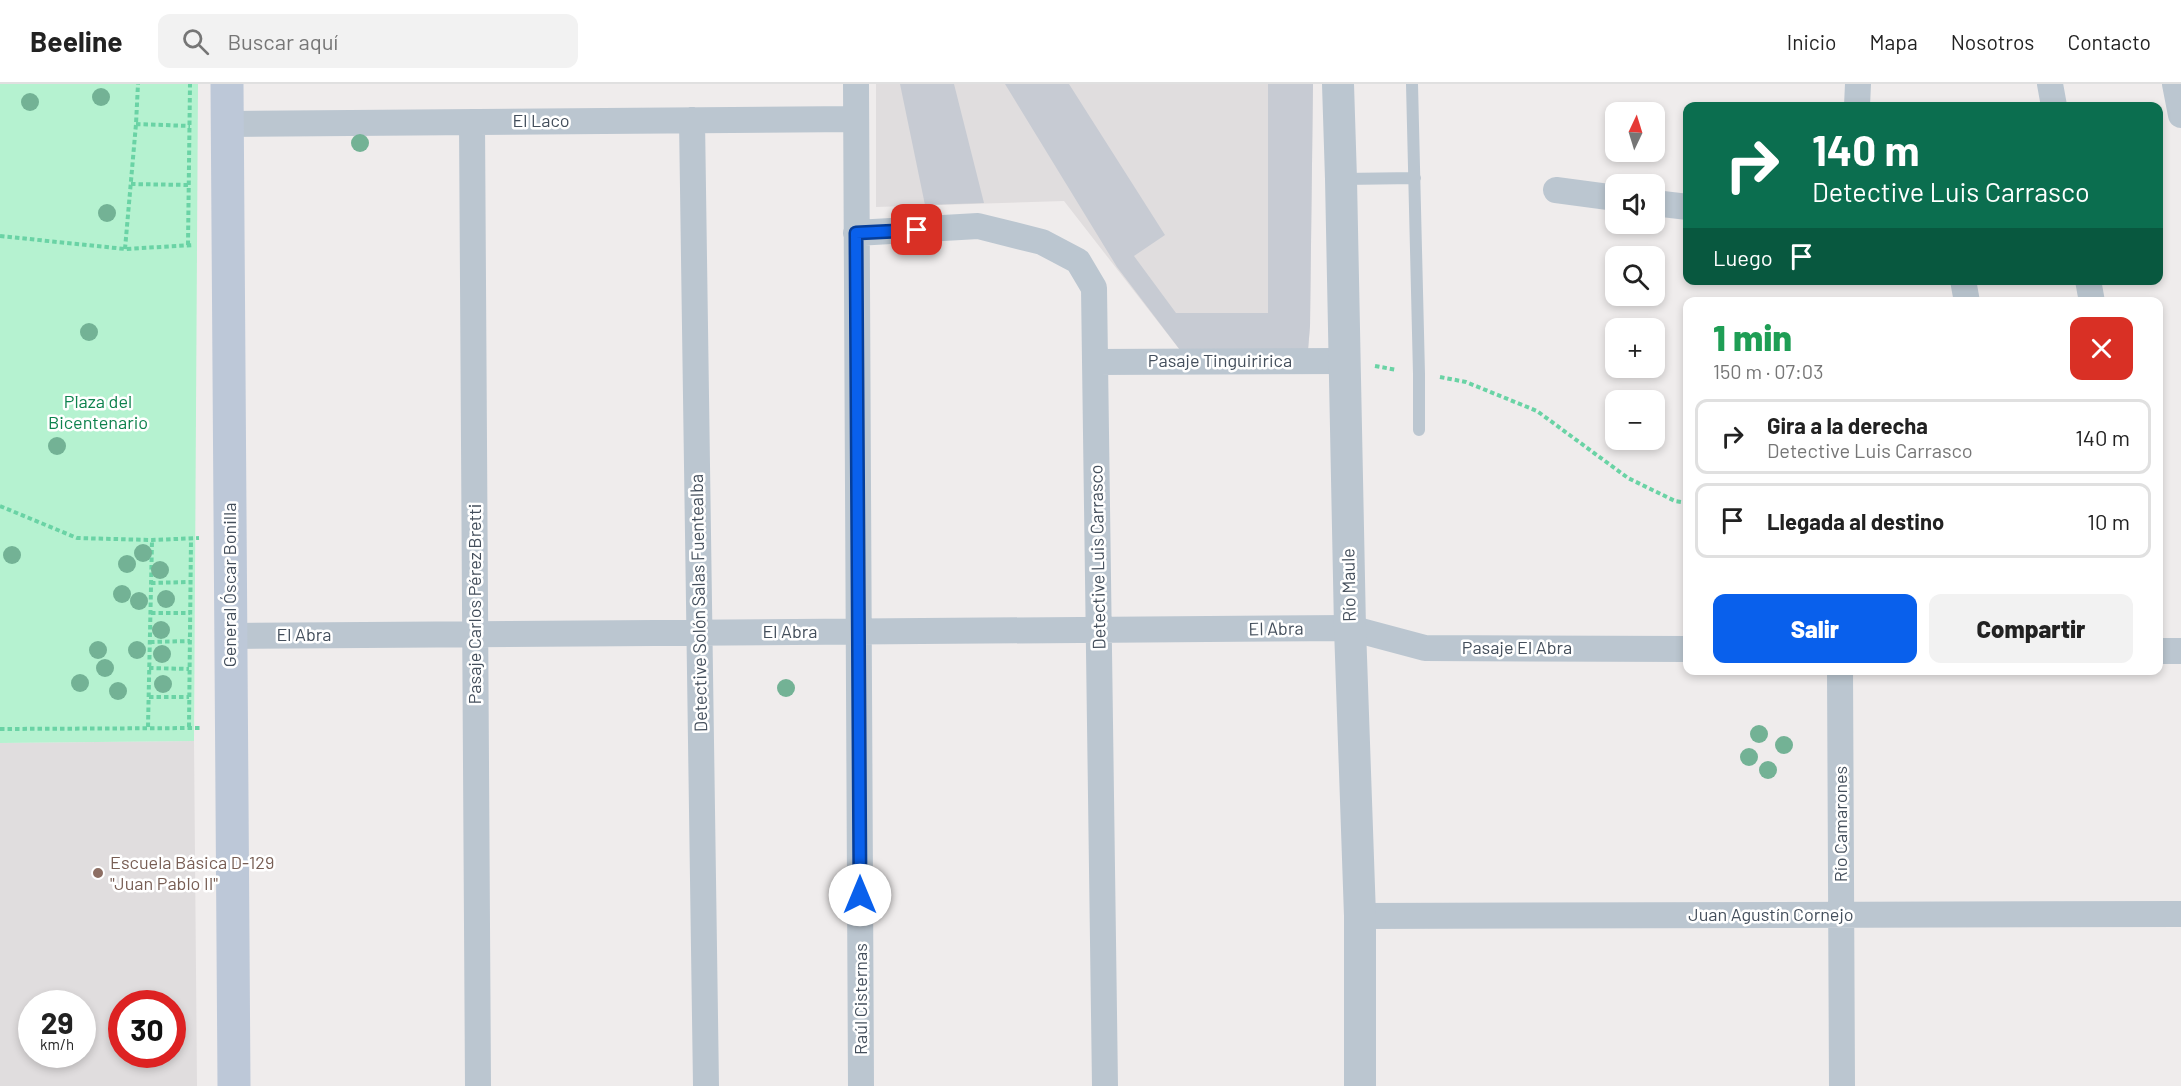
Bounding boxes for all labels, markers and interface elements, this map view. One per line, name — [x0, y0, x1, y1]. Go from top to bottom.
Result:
search box — [158, 14, 578, 68]
text: Beeline — [30, 24, 122, 58]
icon: search — [179, 25, 212, 58]
text: Buscar aquí — [227, 28, 338, 54]
text: Inicio — [1787, 29, 1837, 54]
text: Mapa — [1870, 29, 1918, 54]
text: Nosotros — [1951, 29, 2034, 54]
text: Contacto — [2067, 29, 2151, 54]
north arrow — [1605, 102, 1665, 162]
map controls — [1605, 102, 1665, 450]
street label: El Laco — [512, 109, 570, 131]
text: 140 m — [1812, 124, 1920, 174]
icon: right — [1713, 126, 1791, 204]
button: sound — [1605, 174, 1665, 234]
text: Detective Luis Carrasco — [1812, 175, 2090, 207]
pin — [891, 204, 942, 255]
icon: arrive — [900, 213, 933, 246]
icon: arrive — [1785, 240, 1818, 273]
text: Luego — [1713, 244, 1773, 270]
button: search — [1605, 246, 1665, 306]
text: 1 min — [1713, 315, 1792, 358]
button: close — [2070, 317, 2133, 380]
button: + — [1605, 318, 1665, 378]
street label: Pasaje Tinguiririca — [1148, 349, 1292, 371]
text: 150 m · 07:03 — [1713, 359, 1823, 383]
park label: Plaza del Bicentenario — [48, 390, 148, 433]
button: − — [1605, 390, 1665, 450]
text: Gira a la derecha — [1767, 412, 1928, 438]
icon: right — [1716, 420, 1749, 453]
text: 140 m — [2075, 424, 2130, 450]
text: Detective Luis Carrasco — [1767, 438, 1973, 462]
street label: Detective Luis Carrasco — [1084, 464, 1110, 650]
street label: Detective Solón Salas Fuentealba — [685, 474, 711, 732]
street label: General Óscar Bonilla — [218, 503, 240, 667]
street label: Pasaje Carlos Pérez Bretti — [463, 504, 485, 704]
icon: arrive — [1716, 504, 1749, 537]
text: Llegada al destino — [1767, 508, 1944, 534]
text: 10 m — [2087, 508, 2130, 534]
street label: Río Maule — [1336, 548, 1360, 622]
button: Salir — [1713, 594, 1917, 663]
button: Compartir — [1929, 594, 2133, 663]
street label: El Abra — [1248, 617, 1304, 639]
street label: El Abra — [762, 620, 818, 642]
street label: El Abra — [276, 623, 332, 645]
street label: Pasaje El Abra — [1462, 636, 1572, 658]
street label: Río Camarones — [1829, 766, 1851, 882]
place label: Escuela Básica D-129 "Juan Pablo II" — [110, 851, 274, 894]
position arrow — [828, 863, 892, 927]
marker: Escuela Básica D-129 "Juan Pablo II" — [91, 866, 105, 880]
street label: Juan Agustín Cornejo — [1688, 903, 1854, 925]
street label: Raúl Cisternas — [849, 943, 871, 1055]
speed limit sign: 30 — [108, 990, 186, 1068]
text: 29 — [41, 1004, 73, 1040]
text: km/h — [40, 1035, 74, 1053]

